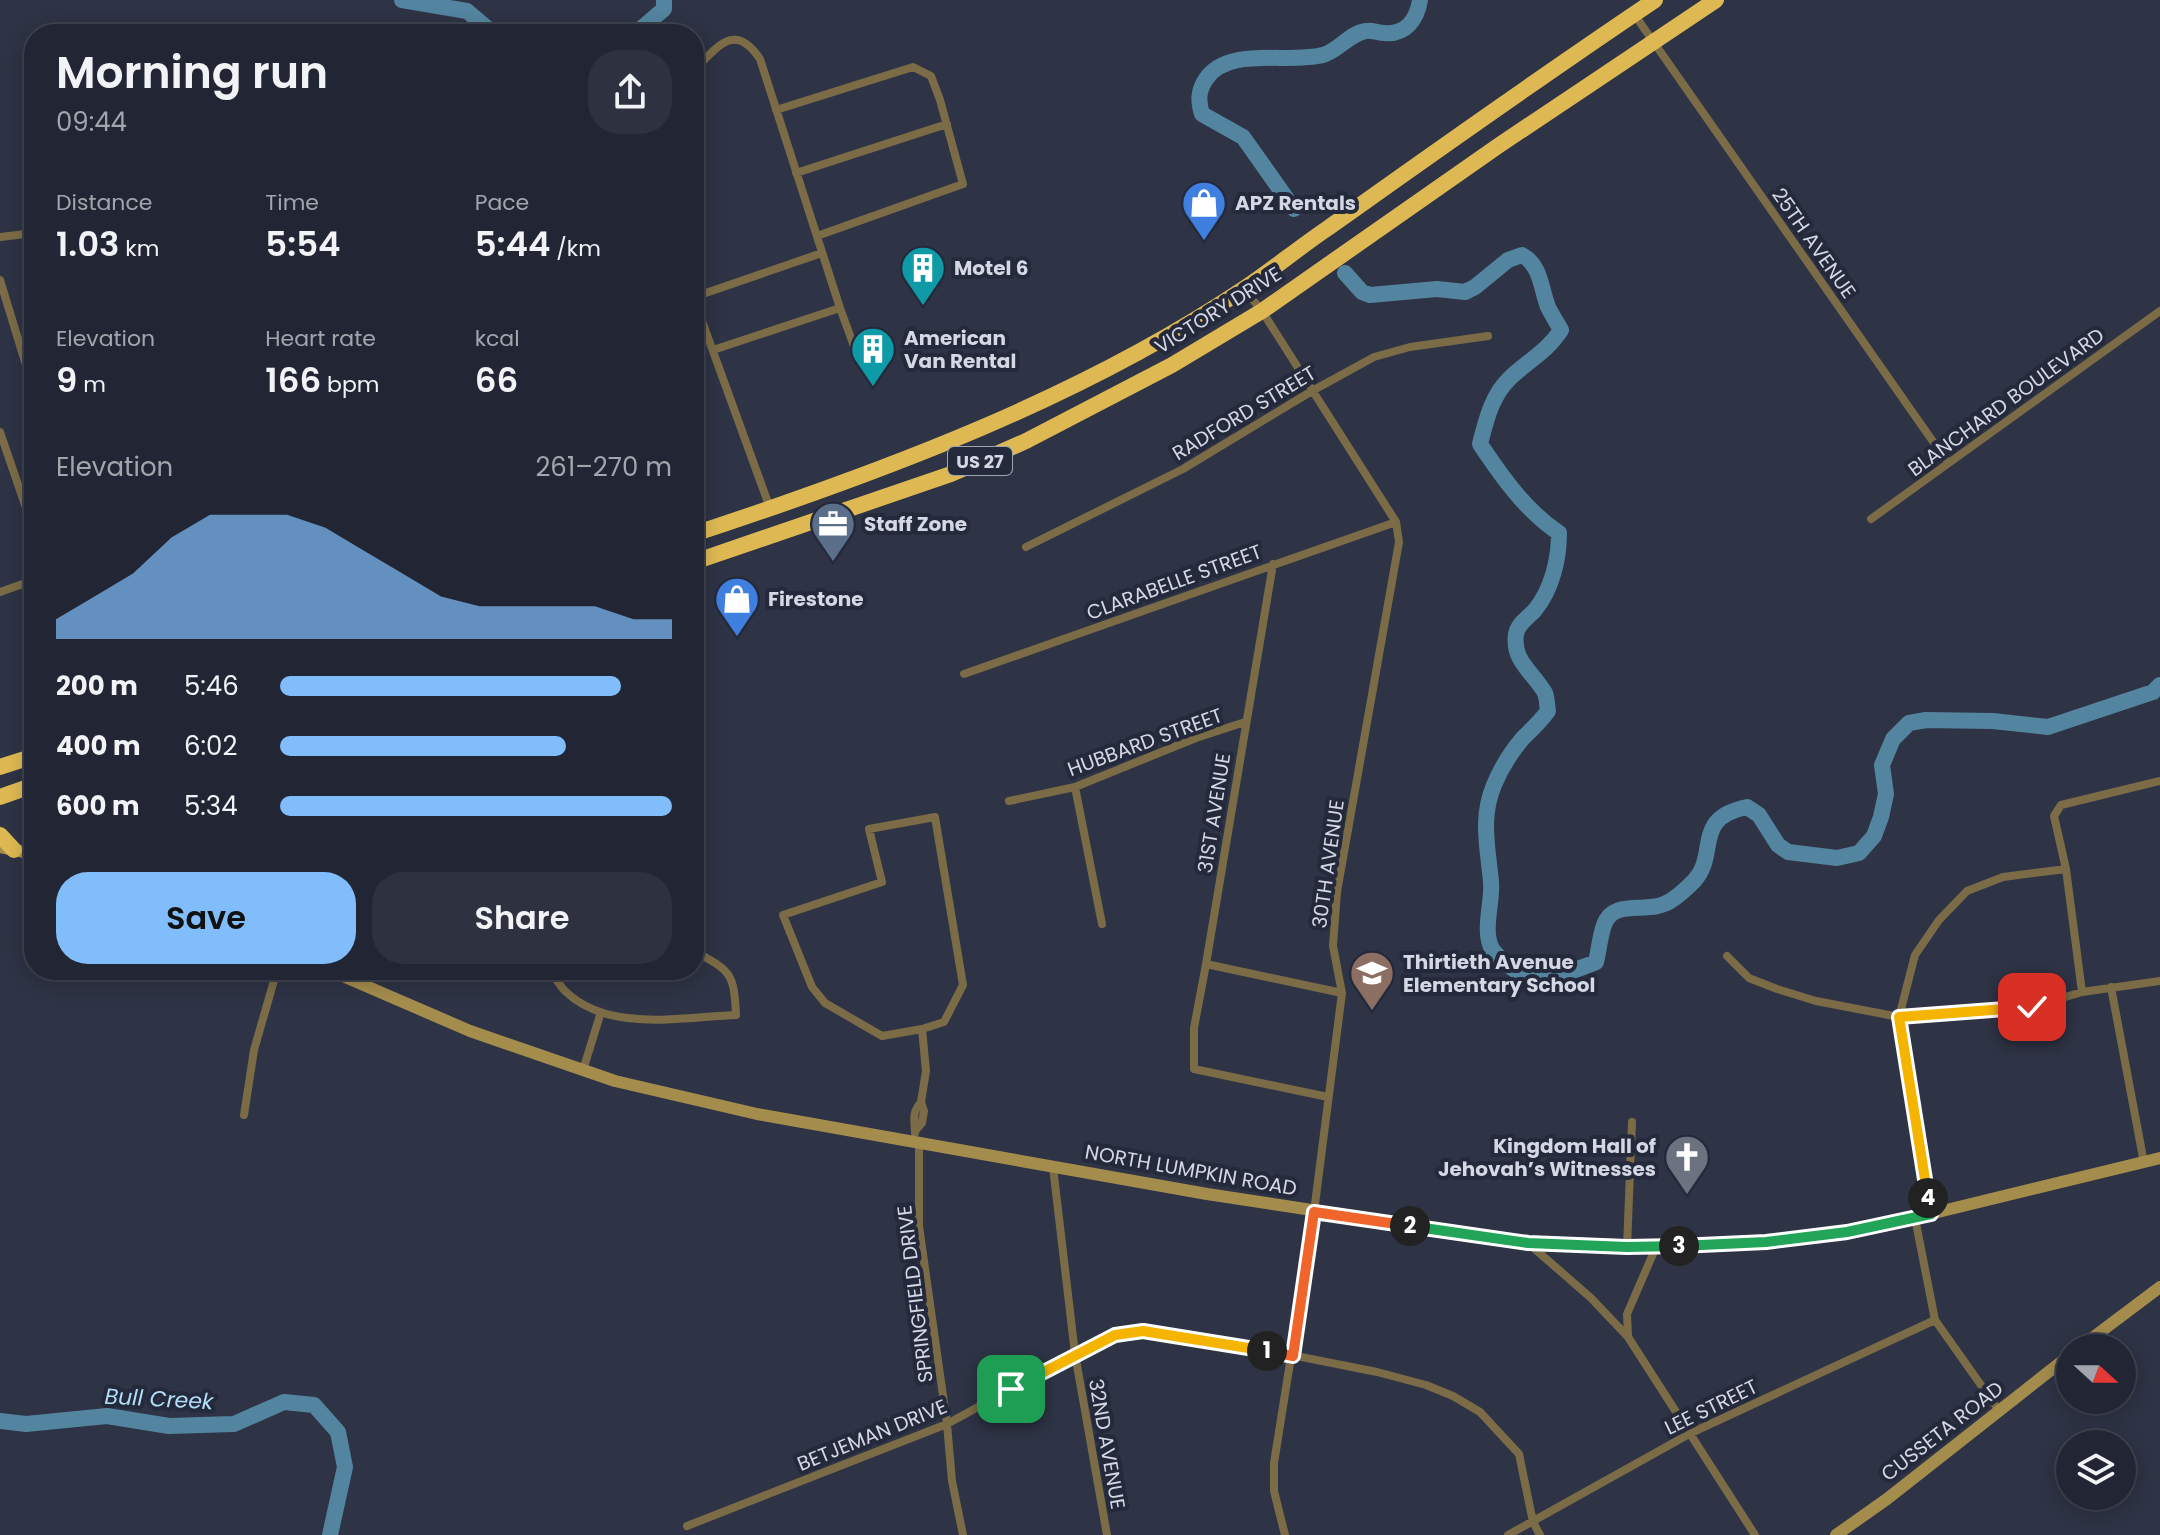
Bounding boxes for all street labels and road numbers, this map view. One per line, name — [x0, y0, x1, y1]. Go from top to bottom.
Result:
street label: 25TH AVENUE — [1765, 182, 1863, 304]
street label: VICTORY DRIVE — [1149, 260, 1287, 360]
street label: BLANCHARD BOULEVARD — [1902, 321, 2110, 483]
street label: RADFORD STREET — [1167, 359, 1321, 467]
road number: US 27 — [948, 447, 1012, 475]
street label: CLARABELLE STREET — [1082, 537, 1266, 627]
street label: HUBBARD STREET — [1064, 701, 1227, 783]
street label: 31ST AVENUE — [1191, 751, 1237, 875]
street label: 30TH AVENUE — [1305, 798, 1351, 930]
street label: NORTH LUMPKIN ROAD — [1083, 1138, 1299, 1202]
street label: SPRINGFIELD DRIVE — [890, 1204, 940, 1384]
street label: LEE STREET — [1660, 1372, 1762, 1442]
street label: CUSSETA ROAD — [1875, 1374, 2009, 1488]
street label: 32ND AVENUE — [1082, 1377, 1132, 1511]
street label: BETJEMAN DRIVE — [793, 1392, 951, 1478]

